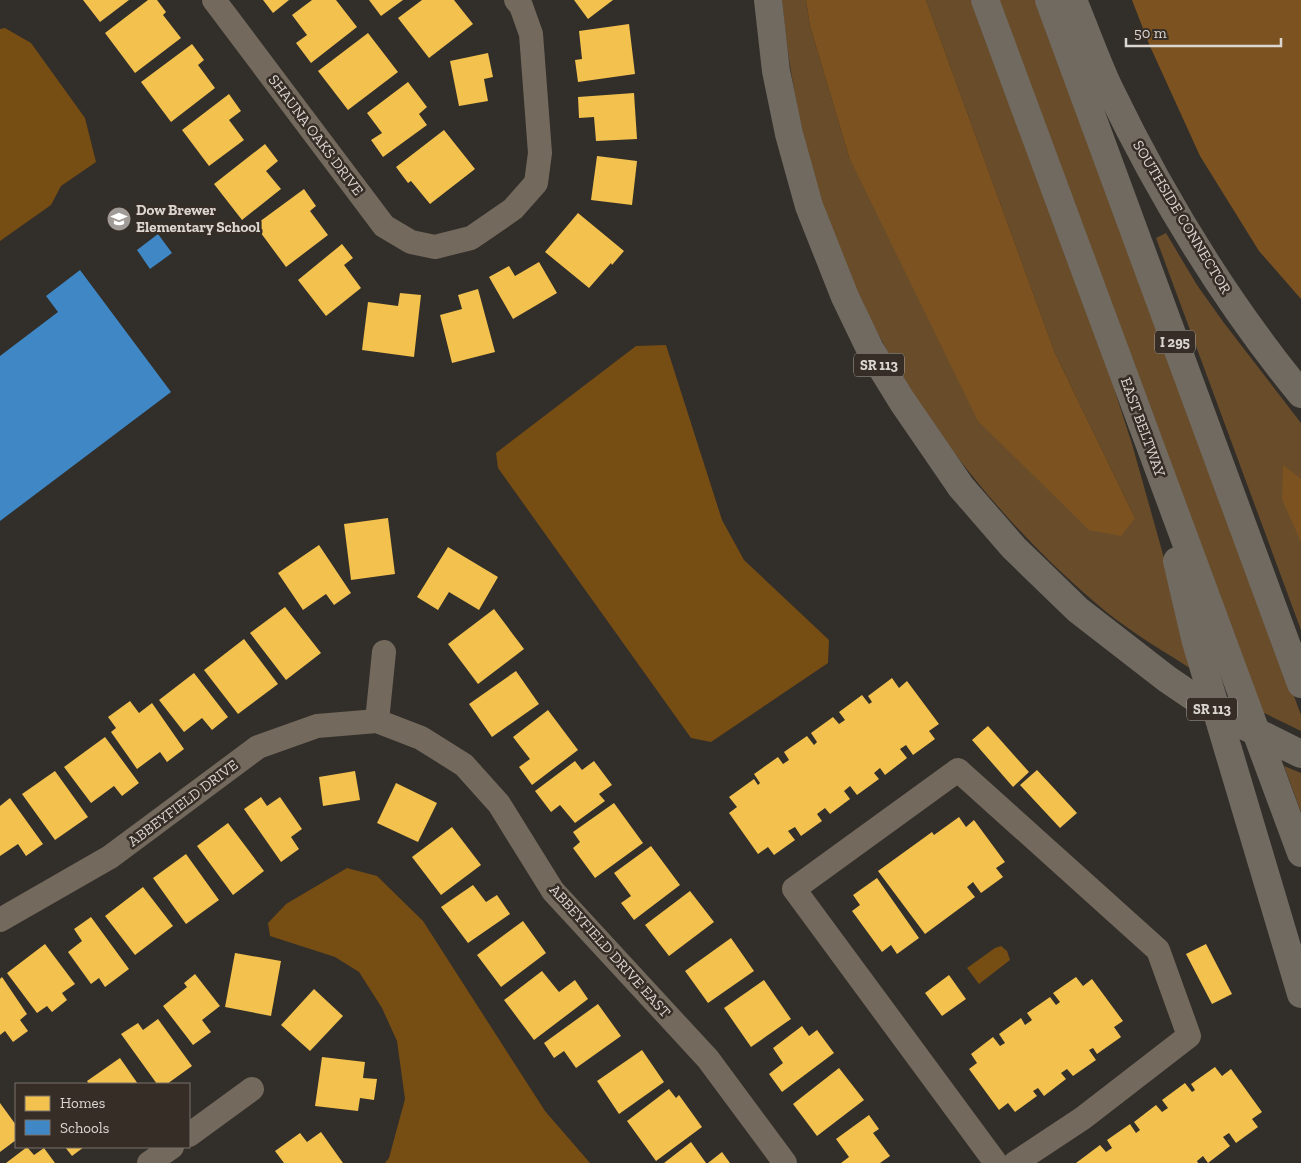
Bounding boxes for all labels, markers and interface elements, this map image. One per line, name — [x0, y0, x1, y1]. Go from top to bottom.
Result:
scale bar — [1126, 15, 1281, 47]
text: 50 m — [1134, 24, 1167, 42]
street label: SHAUNA OAKS DRIVE — [265, 71, 367, 199]
street label: SOUTHSIDE CONNECTOR — [1129, 137, 1235, 298]
place label: Dow Brewer Elementary School — [136, 201, 260, 236]
school or university icon: Dow Brewer Elementary School — [106, 206, 132, 232]
road number: I 295 — [1155, 331, 1195, 354]
road number: SR 113 — [854, 354, 904, 376]
street label: EAST BELTWAY — [1117, 375, 1170, 480]
road number: SR 113 — [1187, 698, 1237, 721]
street label: ABBEYFIELD DRIVE — [124, 756, 242, 850]
street label: ABBEYFIELD DRIVE EAST — [546, 881, 674, 1021]
legend — [15, 1083, 190, 1148]
text: Homes — [60, 1094, 105, 1112]
text: Schools — [60, 1119, 109, 1137]

